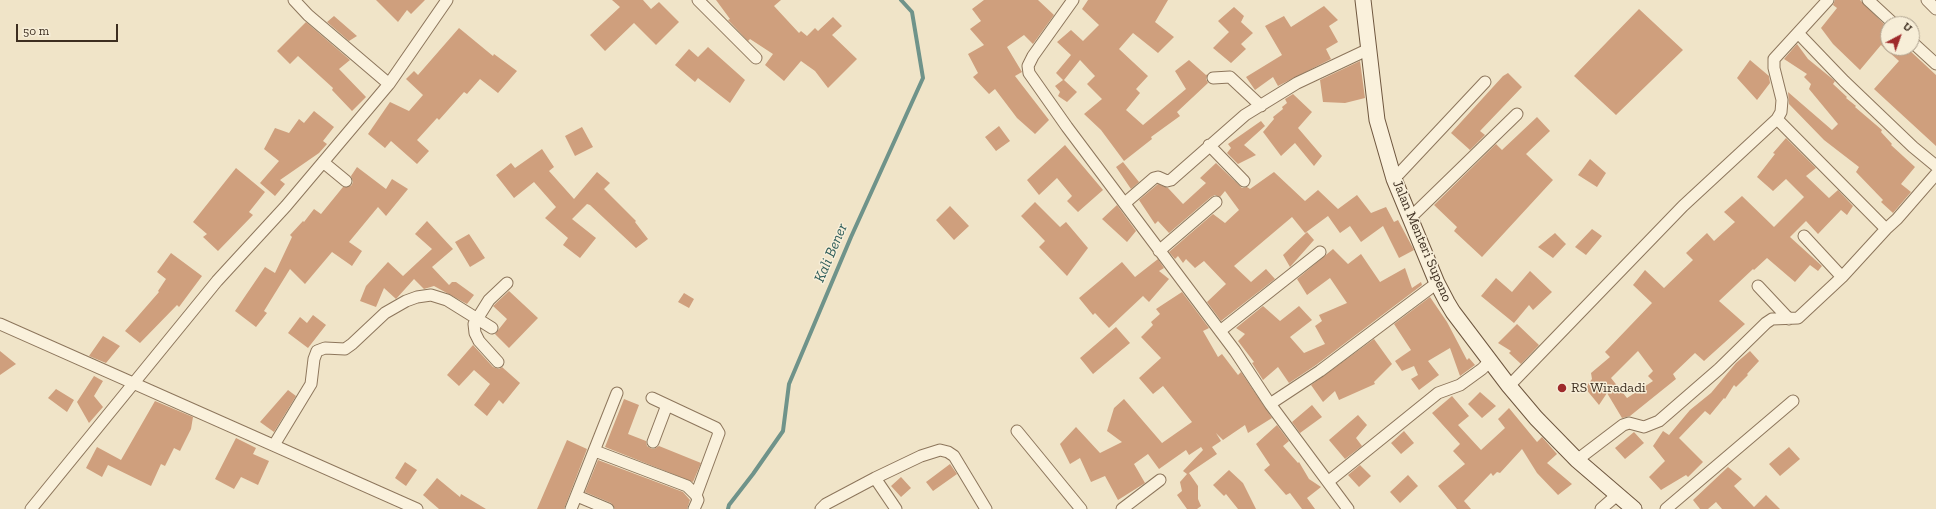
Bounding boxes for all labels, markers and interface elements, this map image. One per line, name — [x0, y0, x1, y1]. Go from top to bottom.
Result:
scale bar — [18, 16, 120, 42]
north arrow — [1880, 16, 1920, 56]
text: U — [1900, 20, 1915, 35]
text: 50 m — [23, 24, 49, 38]
street label: Jalan Menteri Supeno — [1389, 178, 1455, 304]
water label: Kali Bener — [811, 221, 851, 285]
place label: RS Wiradadi — [1571, 380, 1646, 396]
marker: RS Wiradadi — [1556, 382, 1568, 394]

